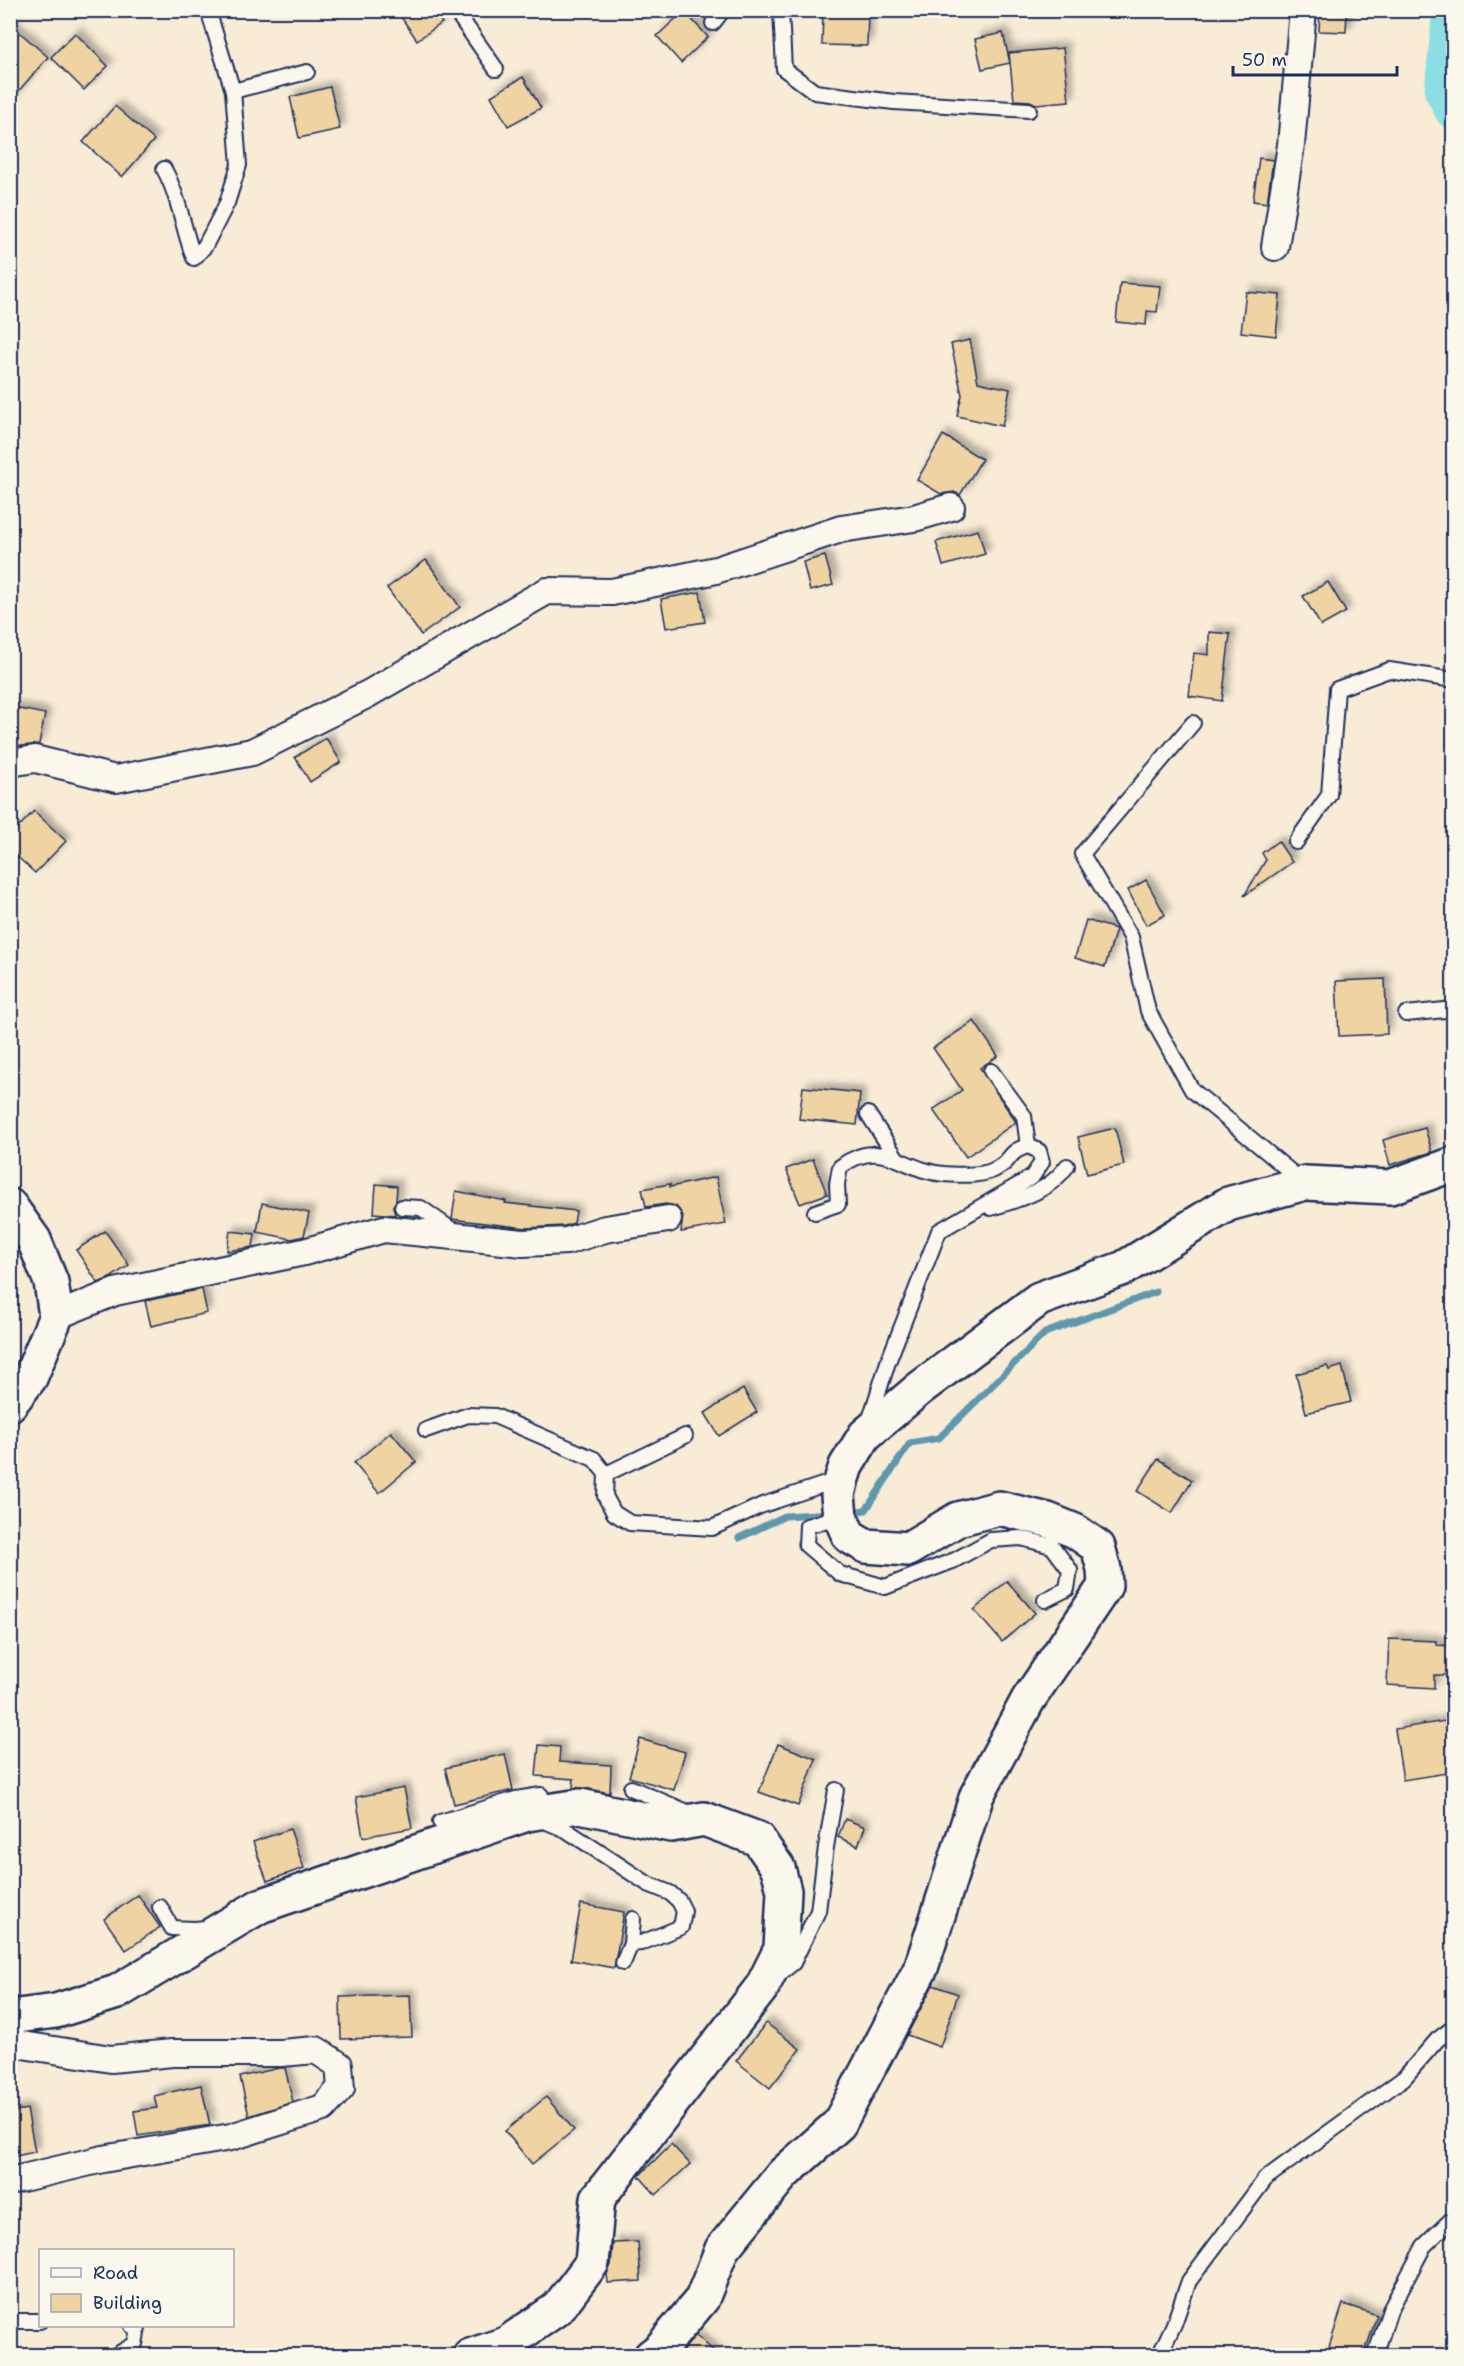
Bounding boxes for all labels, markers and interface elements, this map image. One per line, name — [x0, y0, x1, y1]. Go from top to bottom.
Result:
scale bar — [1233, 39, 1396, 77]
text: 50 m — [1242, 48, 1287, 72]
legend — [39, 2249, 234, 2327]
text: Road — [93, 2261, 138, 2285]
text: Building — [93, 2291, 162, 2315]

